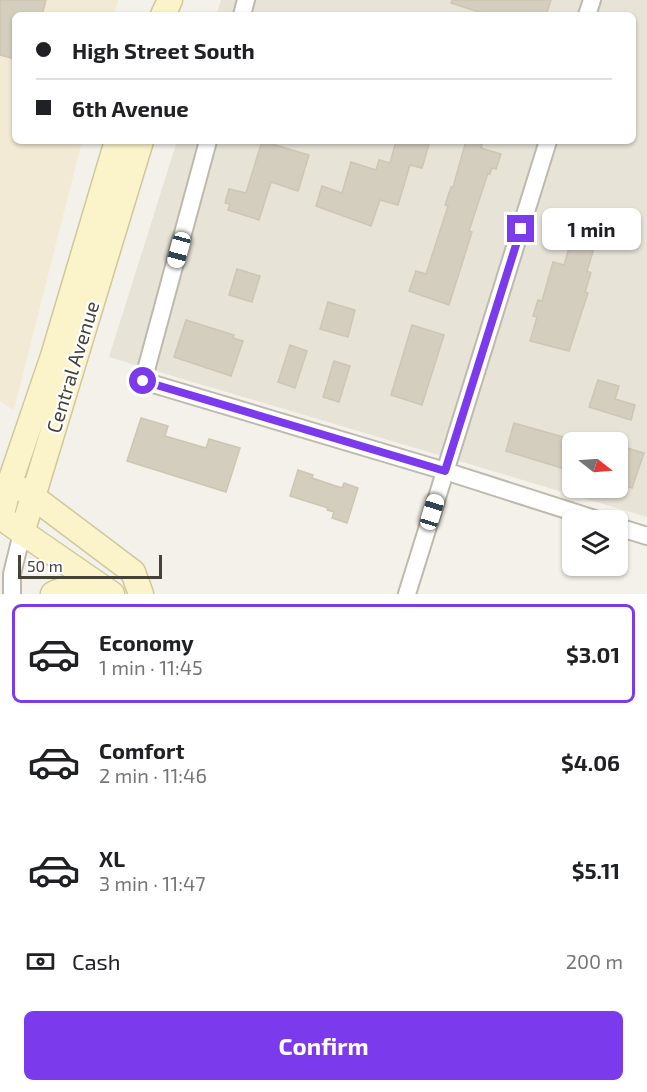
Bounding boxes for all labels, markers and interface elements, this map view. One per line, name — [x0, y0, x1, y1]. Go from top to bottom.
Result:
text: High Street South — [72, 37, 255, 63]
text: 6th Avenue — [72, 95, 189, 121]
callout: 1 min — [542, 208, 641, 250]
route end — [507, 215, 534, 242]
text: 1 min — [567, 217, 616, 241]
car — [166, 230, 192, 270]
street label: Central Avenue — [41, 298, 104, 436]
route start — [129, 367, 156, 394]
north arrow — [562, 432, 628, 498]
map controls — [562, 432, 628, 576]
car — [418, 492, 446, 532]
button: layers — [562, 510, 628, 576]
scale bar — [18, 552, 162, 580]
text: 50 m — [27, 556, 63, 575]
icon: car — [27, 627, 81, 681]
text: Economy — [99, 629, 194, 655]
text: $3.01 — [566, 641, 620, 667]
text: 1 min · 11:45 — [99, 655, 203, 679]
icon: car — [27, 735, 81, 789]
text: Comfort — [99, 737, 184, 763]
text: $4.06 — [561, 749, 620, 775]
text: 2 min · 11:46 — [99, 763, 207, 787]
icon: car — [27, 843, 81, 897]
text: XL — [99, 845, 125, 871]
text: $5.11 — [572, 857, 620, 883]
text: 3 min · 11:47 — [99, 871, 206, 895]
icon: cash — [24, 945, 57, 978]
text: Cash — [72, 948, 121, 974]
text: 200 m — [566, 949, 623, 973]
button: Confirm — [24, 1011, 623, 1080]

